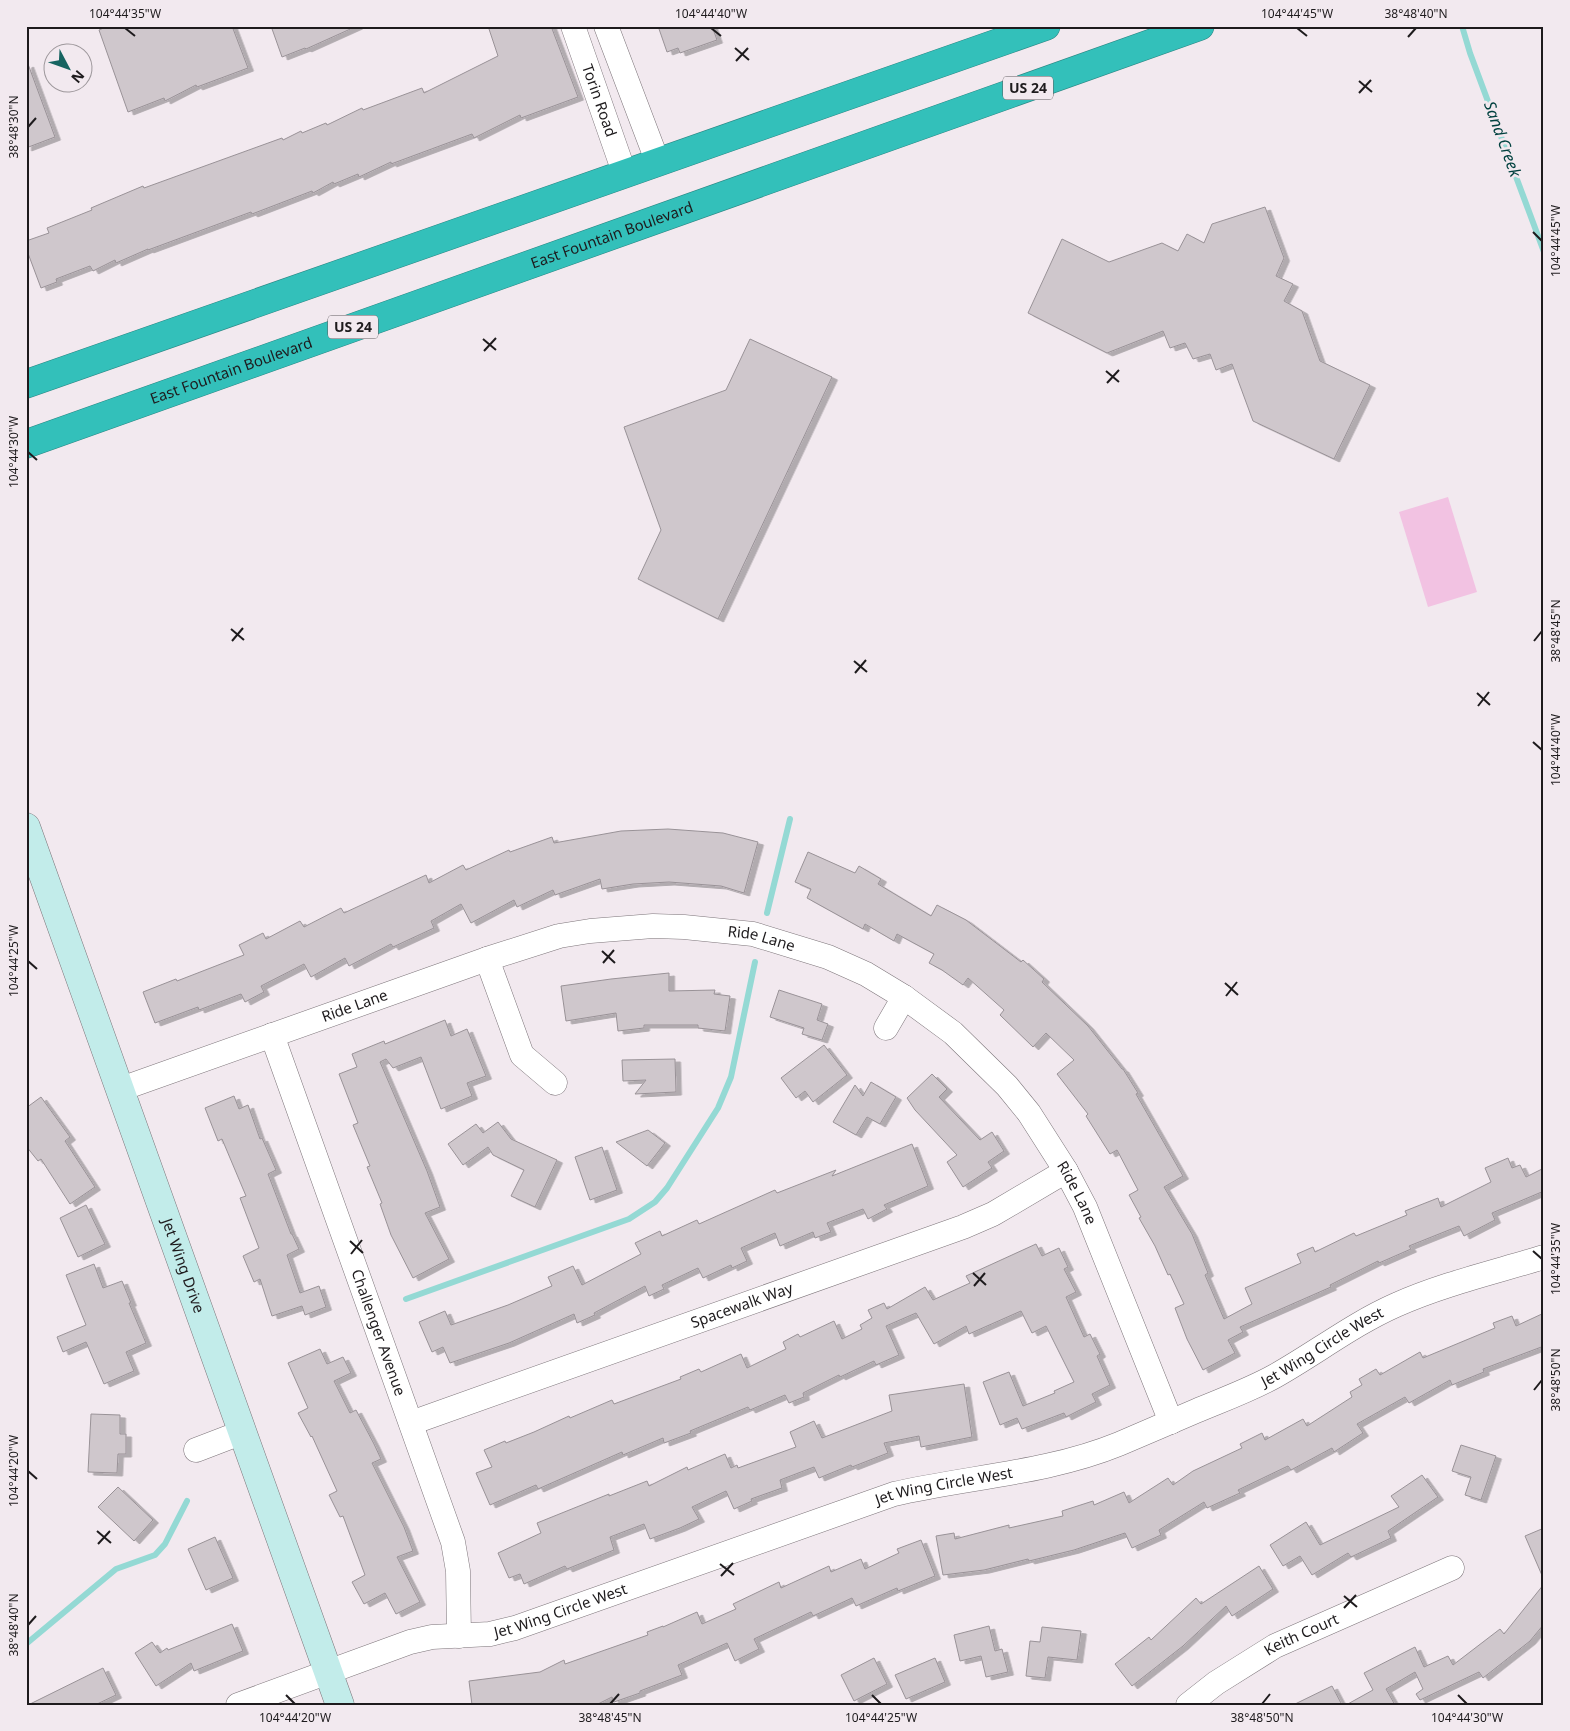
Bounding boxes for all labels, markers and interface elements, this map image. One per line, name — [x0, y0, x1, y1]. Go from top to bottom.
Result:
text: 104°44'35"W — [89, 5, 161, 22]
text: 104°44'40"W — [675, 5, 747, 22]
text: 104°44'45"W — [1261, 5, 1333, 22]
text: 38°48'40"N — [1384, 5, 1448, 22]
north arrow — [42, 42, 92, 92]
street label: Torin Road — [578, 61, 622, 139]
text: N — [67, 66, 89, 87]
road number: US 24 — [1003, 76, 1053, 100]
text: 38°48'30"N — [5, 95, 22, 159]
water label: Sand Creek — [1479, 98, 1527, 181]
street label: East Fountain Boulevard — [528, 196, 696, 273]
text: 104°44'45"W — [1547, 205, 1564, 277]
road number: US 24 — [328, 316, 378, 338]
street label: East Fountain Boulevard — [147, 332, 315, 408]
text: 104°44'30"W — [5, 416, 22, 488]
text: 38°48'45"N — [1547, 599, 1564, 663]
text: 104°44'40"W — [1547, 714, 1564, 786]
street label: Ride Lane — [727, 920, 798, 955]
text: 104°44'25"W — [5, 925, 22, 997]
street label: Ride Lane — [319, 984, 390, 1026]
street label: Ride Lane — [1053, 1157, 1102, 1227]
street label: Jet Wing Drive — [157, 1213, 210, 1316]
text: 104°44'35"W — [1547, 1223, 1564, 1295]
street label: Challenger Avenue — [347, 1266, 411, 1398]
street label: Spacewalk Way — [688, 1277, 796, 1332]
street label: Jet Wing Circle West — [1256, 1301, 1387, 1392]
text: 38°48'50"N — [1547, 1348, 1564, 1412]
text: 104°44'20"W — [5, 1435, 22, 1507]
street label: Jet Wing Circle West — [870, 1462, 1015, 1510]
street label: Jet Wing Circle West — [490, 1578, 630, 1642]
text: 38°48'40"N — [5, 1593, 22, 1657]
street label: Keith Court — [1260, 1608, 1342, 1660]
text: 104°44'20"W — [259, 1709, 331, 1726]
text: 38°48'45"N — [578, 1709, 642, 1726]
text: 104°44'25"W — [845, 1709, 917, 1726]
text: 38°48'50"N — [1230, 1709, 1294, 1726]
text: 104°44'30"W — [1431, 1709, 1503, 1726]

